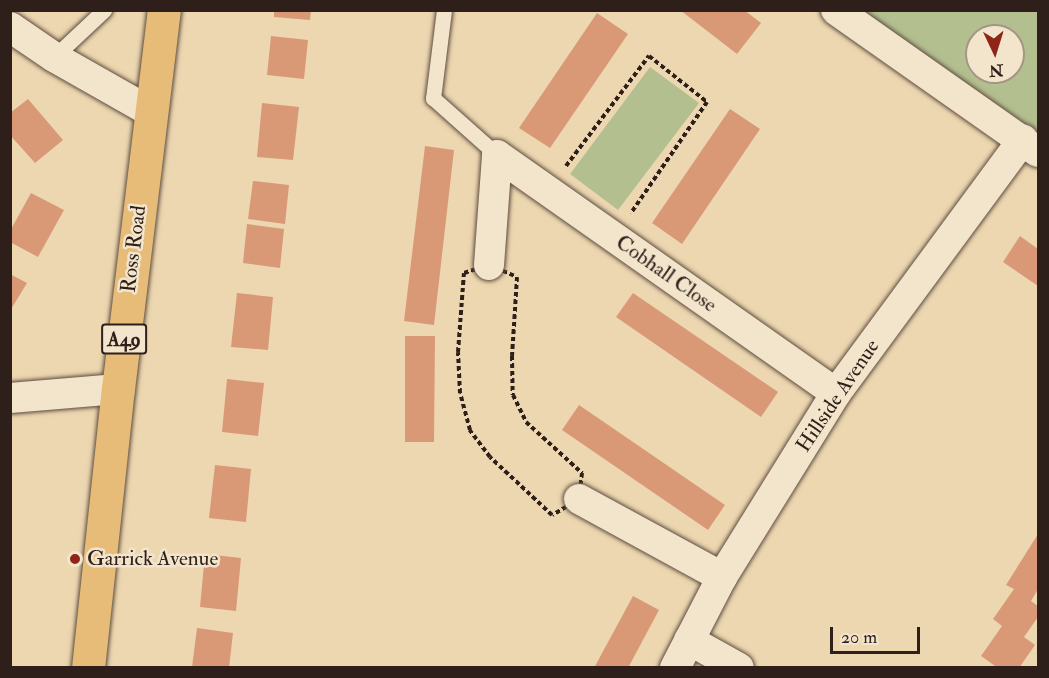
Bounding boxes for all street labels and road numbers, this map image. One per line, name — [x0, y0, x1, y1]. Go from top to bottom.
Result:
street label: Ross Road — [116, 204, 152, 294]
street label: Cobhall Close — [611, 230, 721, 318]
road number: A49 — [100, 322, 148, 356]
street label: Hillside Avenue — [791, 335, 885, 457]

